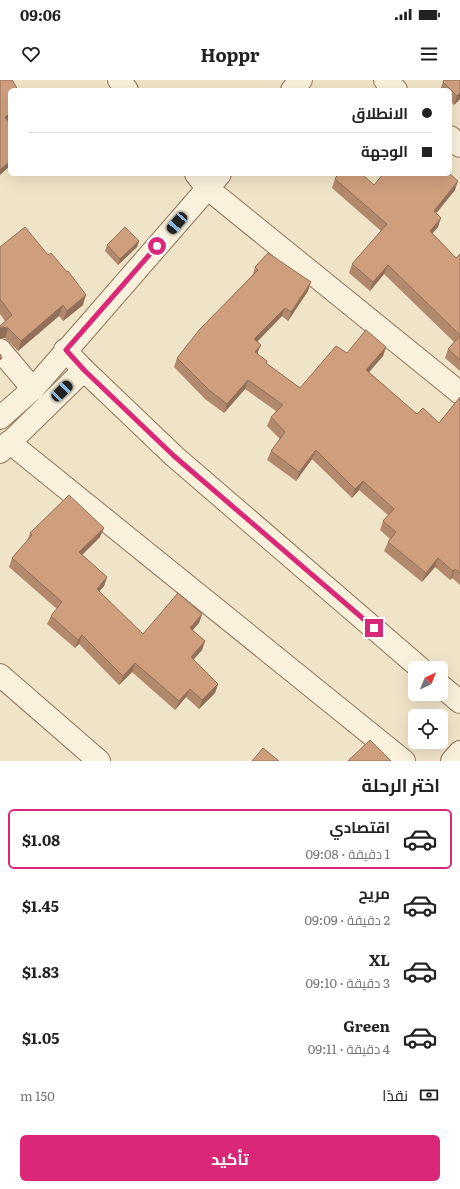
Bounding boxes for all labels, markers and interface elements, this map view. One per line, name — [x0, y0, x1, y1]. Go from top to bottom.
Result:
text: 09:06 — [20, 3, 61, 26]
text: Hoppr — [200, 41, 260, 68]
icon: heart — [20, 43, 42, 65]
icon: menu — [418, 43, 440, 65]
text: الانطلاق — [352, 101, 408, 124]
text: الوجهة — [361, 139, 408, 162]
car — [165, 210, 189, 236]
route start — [148, 237, 166, 255]
car — [49, 378, 75, 404]
route end — [365, 619, 383, 637]
north arrow — [408, 661, 448, 701]
map controls — [408, 661, 448, 749]
button: locate — [408, 709, 448, 749]
text: اختر الرحلة — [362, 771, 440, 798]
text: اقتصادي — [330, 815, 390, 838]
icon: car — [402, 821, 438, 857]
text: $1.08 — [22, 828, 60, 851]
text: 1 دقيقة · 09:08 — [305, 844, 390, 863]
text: مريح — [358, 881, 390, 904]
icon: car — [402, 887, 438, 923]
text: $1.45 — [22, 894, 59, 917]
text: 2 دقيقة · 09:09 — [304, 910, 390, 929]
text: XL — [369, 948, 390, 971]
icon: car — [402, 953, 438, 989]
text: $1.83 — [22, 960, 59, 983]
text: 3 دقيقة · 09:10 — [306, 973, 390, 992]
text: Green — [343, 1014, 390, 1037]
icon: car — [402, 1019, 438, 1055]
text: $1.05 — [22, 1026, 59, 1049]
text: 4 دقيقة · 09:11 — [308, 1039, 390, 1058]
text: نقدًا — [382, 1083, 408, 1106]
icon: cash — [418, 1084, 440, 1106]
text: 150 m — [20, 1086, 55, 1105]
button: تأكيد — [20, 1135, 440, 1181]

